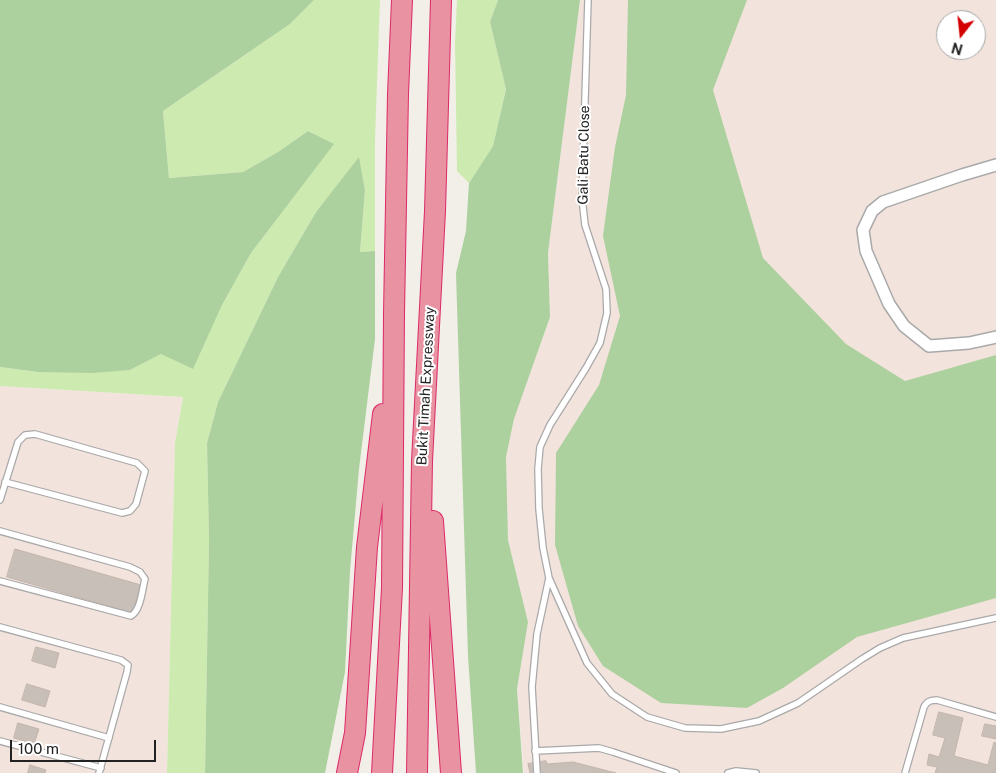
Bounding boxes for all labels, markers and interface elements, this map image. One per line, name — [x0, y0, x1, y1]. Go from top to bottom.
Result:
north arrow — [936, 10, 986, 60]
text: N — [950, 39, 965, 58]
street label: Gali Batu Close — [575, 105, 593, 205]
street label: Bukit Timah Expressway — [413, 306, 439, 466]
scale bar — [12, 730, 159, 762]
text: 100 m — [18, 740, 59, 757]

